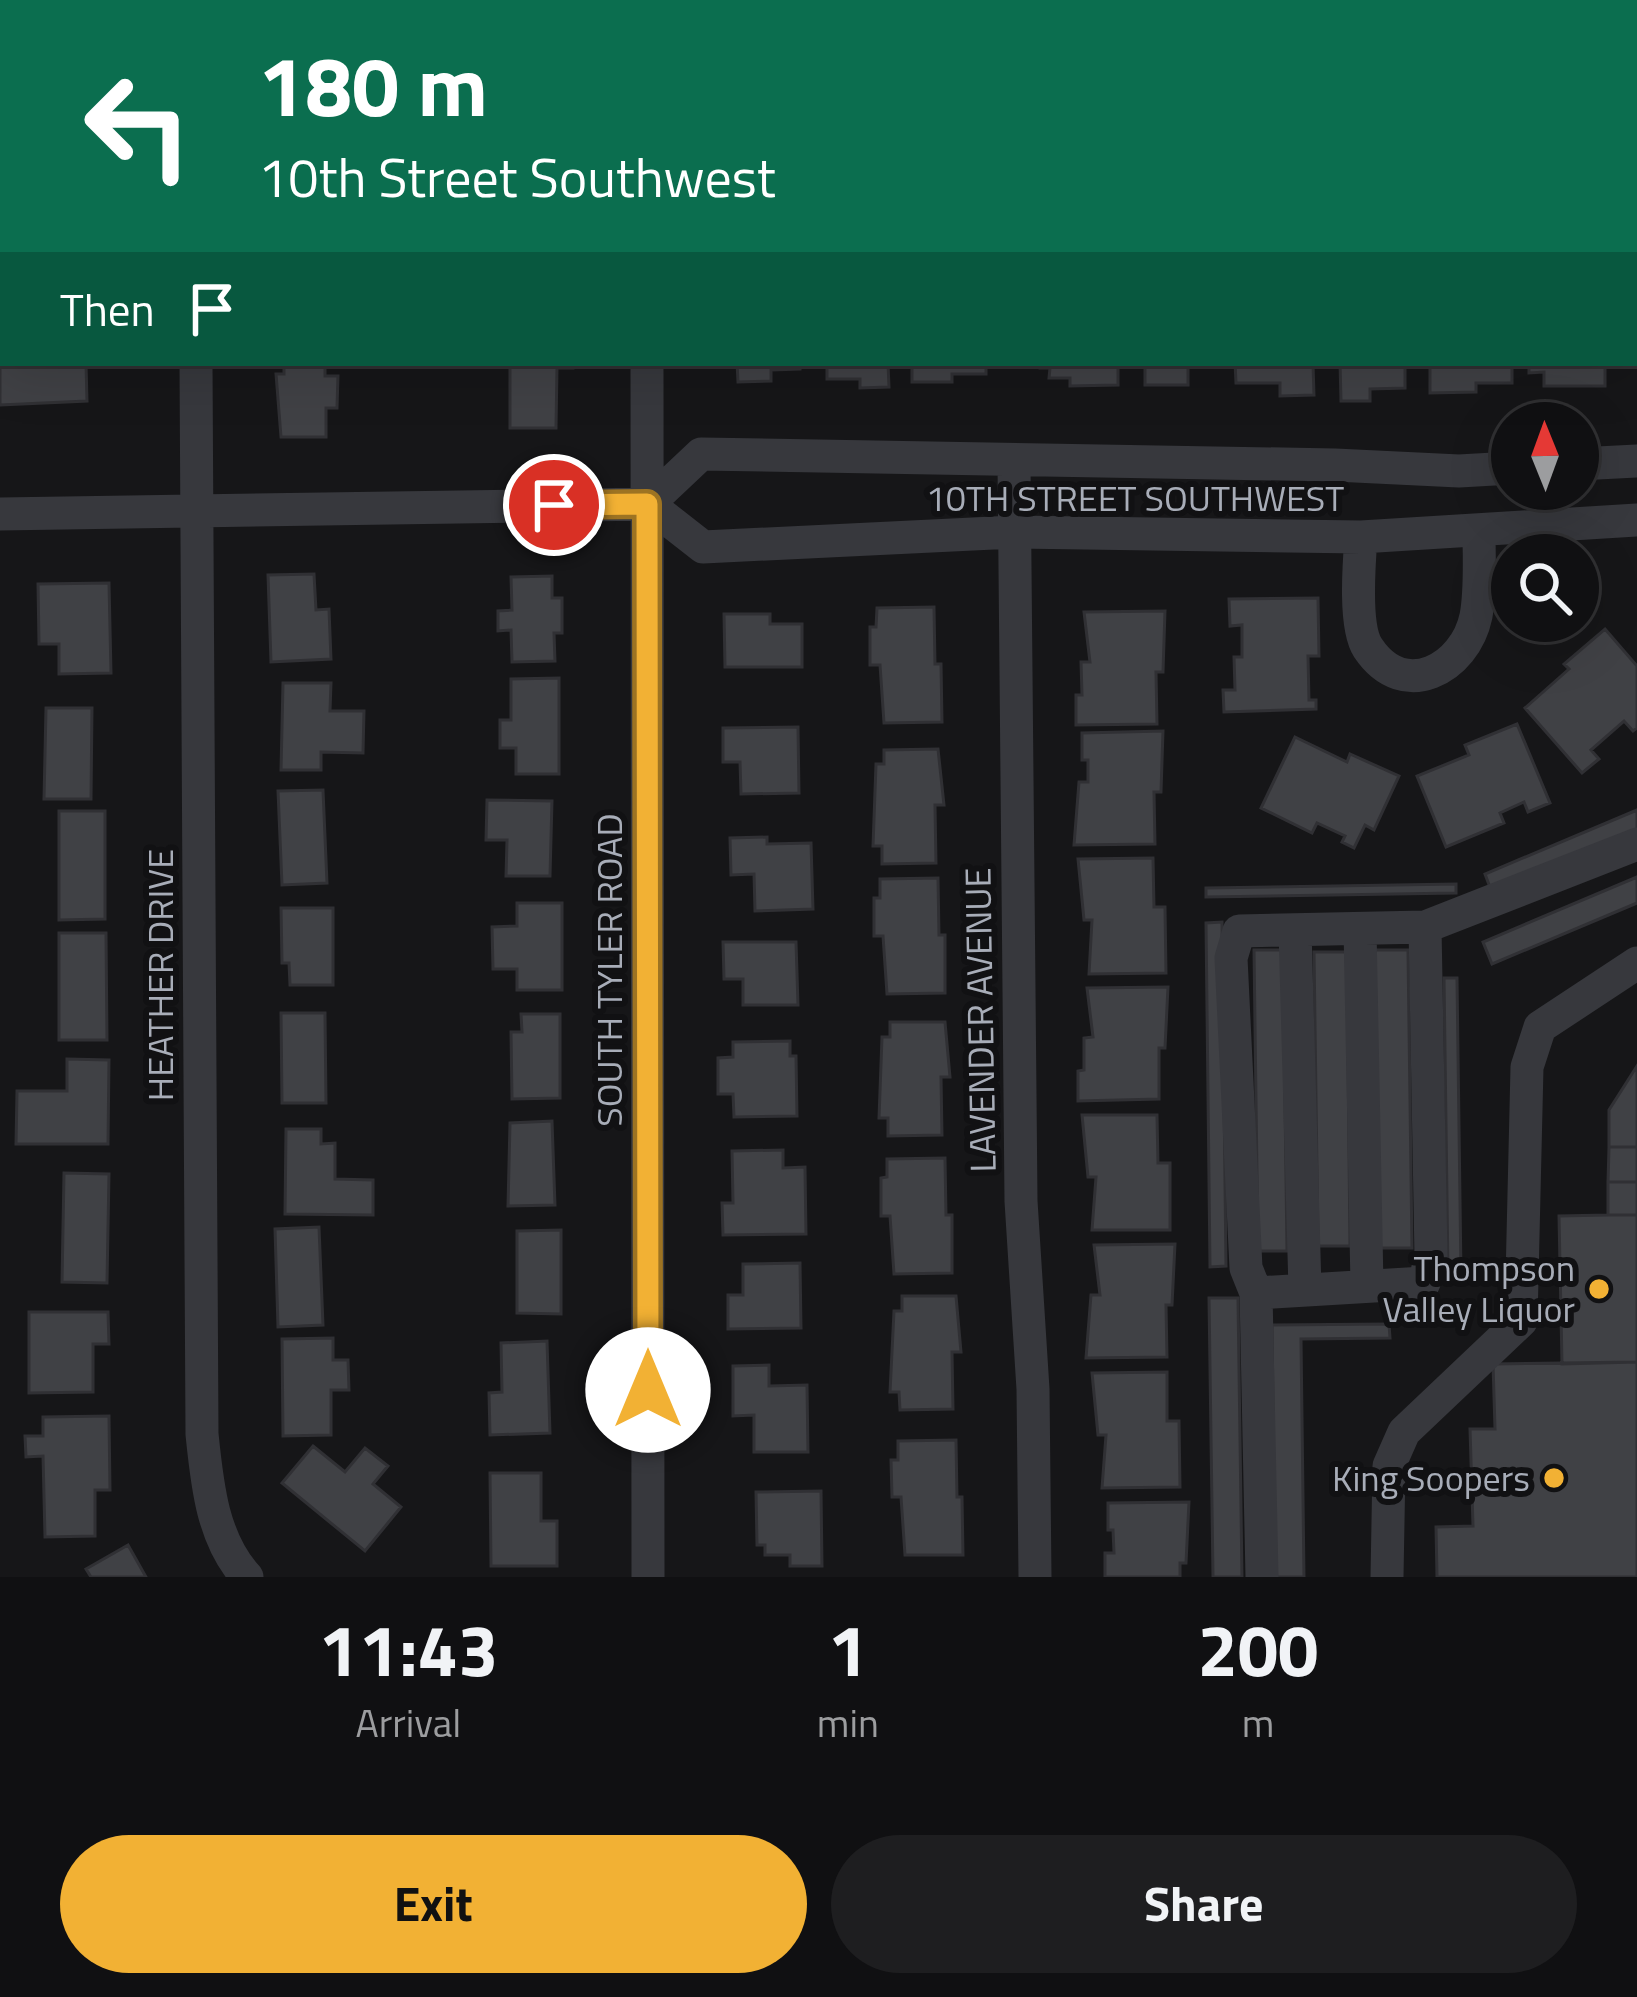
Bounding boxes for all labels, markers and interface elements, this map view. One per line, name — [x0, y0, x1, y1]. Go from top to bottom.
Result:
text: 180 m — [258, 21, 488, 149]
icon: left — [60, 48, 216, 204]
text: 10th Street Southwest — [258, 136, 776, 218]
text: Then — [60, 275, 155, 343]
icon: arrive — [179, 276, 245, 342]
north arrow — [1491, 402, 1599, 510]
map controls — [1491, 402, 1599, 642]
pin — [503, 454, 605, 556]
street label: 10TH STREET SOUTHWEST — [926, 470, 1344, 525]
icon: arrive — [521, 472, 587, 538]
button: search — [1491, 534, 1599, 642]
street label: SOUTH TYLER ROAD — [581, 813, 636, 1127]
street label: HEATHER DRIVE — [132, 849, 187, 1101]
street label: LAVENDER AVENUE — [949, 867, 1010, 1173]
place label: Thompson Valley Liquor — [1383, 1240, 1575, 1336]
marker: Thompson Valley Liquor — [1586, 1276, 1612, 1302]
position arrow — [585, 1327, 711, 1453]
place label: King Soopers — [1332, 1450, 1530, 1505]
marker: King Soopers — [1541, 1465, 1567, 1491]
text: 11:43 — [319, 1594, 498, 1704]
text: 1 — [828, 1594, 868, 1704]
text: 200 — [1197, 1594, 1318, 1704]
text: Arrival — [356, 1693, 461, 1752]
text: min — [817, 1693, 879, 1752]
text: m — [1242, 1693, 1274, 1752]
button: Exit — [60, 1835, 807, 1973]
button: Share — [831, 1835, 1577, 1973]

